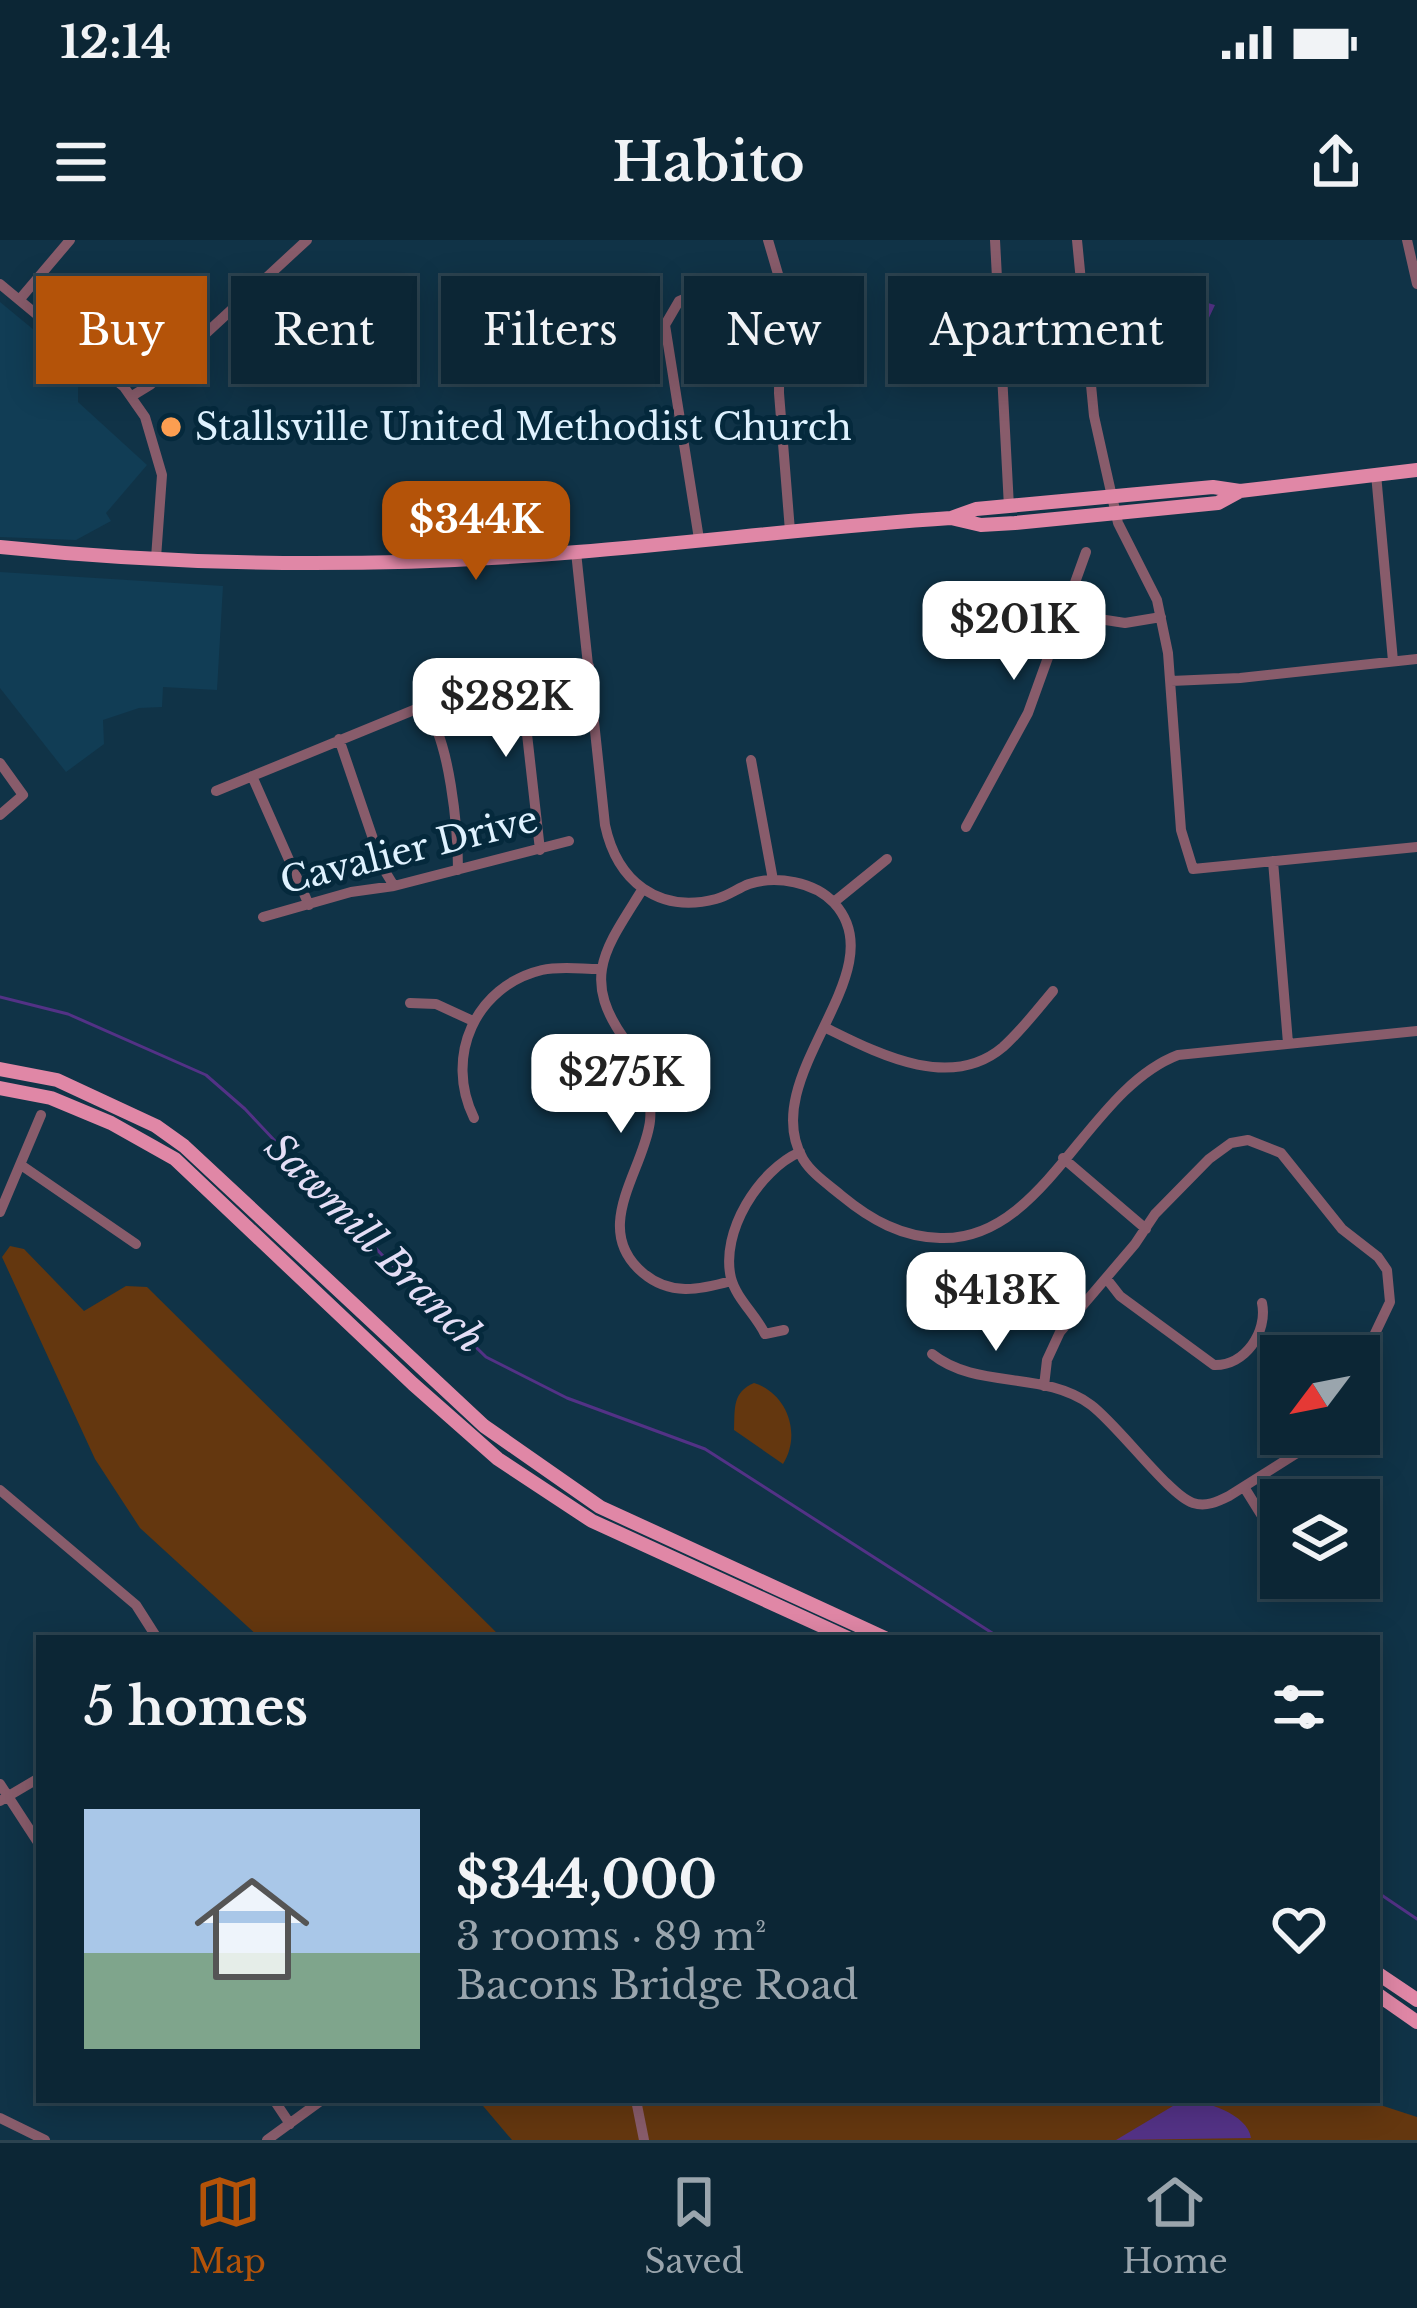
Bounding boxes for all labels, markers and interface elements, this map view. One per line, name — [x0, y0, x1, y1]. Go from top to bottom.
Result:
text: 12:14 — [60, 14, 171, 70]
icon: menu — [48, 129, 114, 195]
text: Habito — [612, 129, 805, 196]
icon: share — [1303, 129, 1369, 195]
chip: Buy — [36, 276, 207, 384]
chip: Rent — [231, 276, 417, 384]
chip: Filters — [441, 276, 660, 384]
chip: New — [684, 276, 864, 384]
chip: Apartment — [888, 276, 1206, 384]
place label: Stallsville United Methodist Church — [195, 405, 852, 450]
marker: Stallsville United Methodist Church — [158, 414, 184, 440]
pin: $344K — [392, 481, 560, 583]
text: $344K — [409, 495, 543, 544]
pin: $201K — [930, 581, 1098, 683]
text: $201K — [949, 595, 1079, 644]
pin: $282K — [422, 658, 590, 760]
text: $282K — [440, 672, 572, 721]
street label: Cavalier Drive — [276, 796, 542, 904]
pin: $275K — [537, 1034, 705, 1136]
text: $275K — [558, 1048, 684, 1097]
water label: Sawmill Branch — [255, 1123, 495, 1363]
pin: $413K — [912, 1252, 1080, 1354]
text: $413K — [934, 1266, 1058, 1315]
north arrow — [1260, 1335, 1380, 1455]
map controls — [1260, 1335, 1380, 1599]
button: layers — [1260, 1479, 1380, 1599]
icon: filters — [1266, 1674, 1332, 1740]
text: 5 homes — [84, 1676, 308, 1739]
text: $344,000 — [456, 1849, 717, 1912]
icon: home — [180, 1857, 324, 2001]
icon: heart — [1266, 1896, 1332, 1962]
text: 3 rooms · 89 m² — [456, 1912, 766, 1961]
text: Bacons Bridge Road — [456, 1961, 858, 2010]
tab: Map — [189, 2169, 266, 2282]
tab: Saved — [644, 2169, 744, 2282]
tab: Home — [1122, 2169, 1228, 2282]

